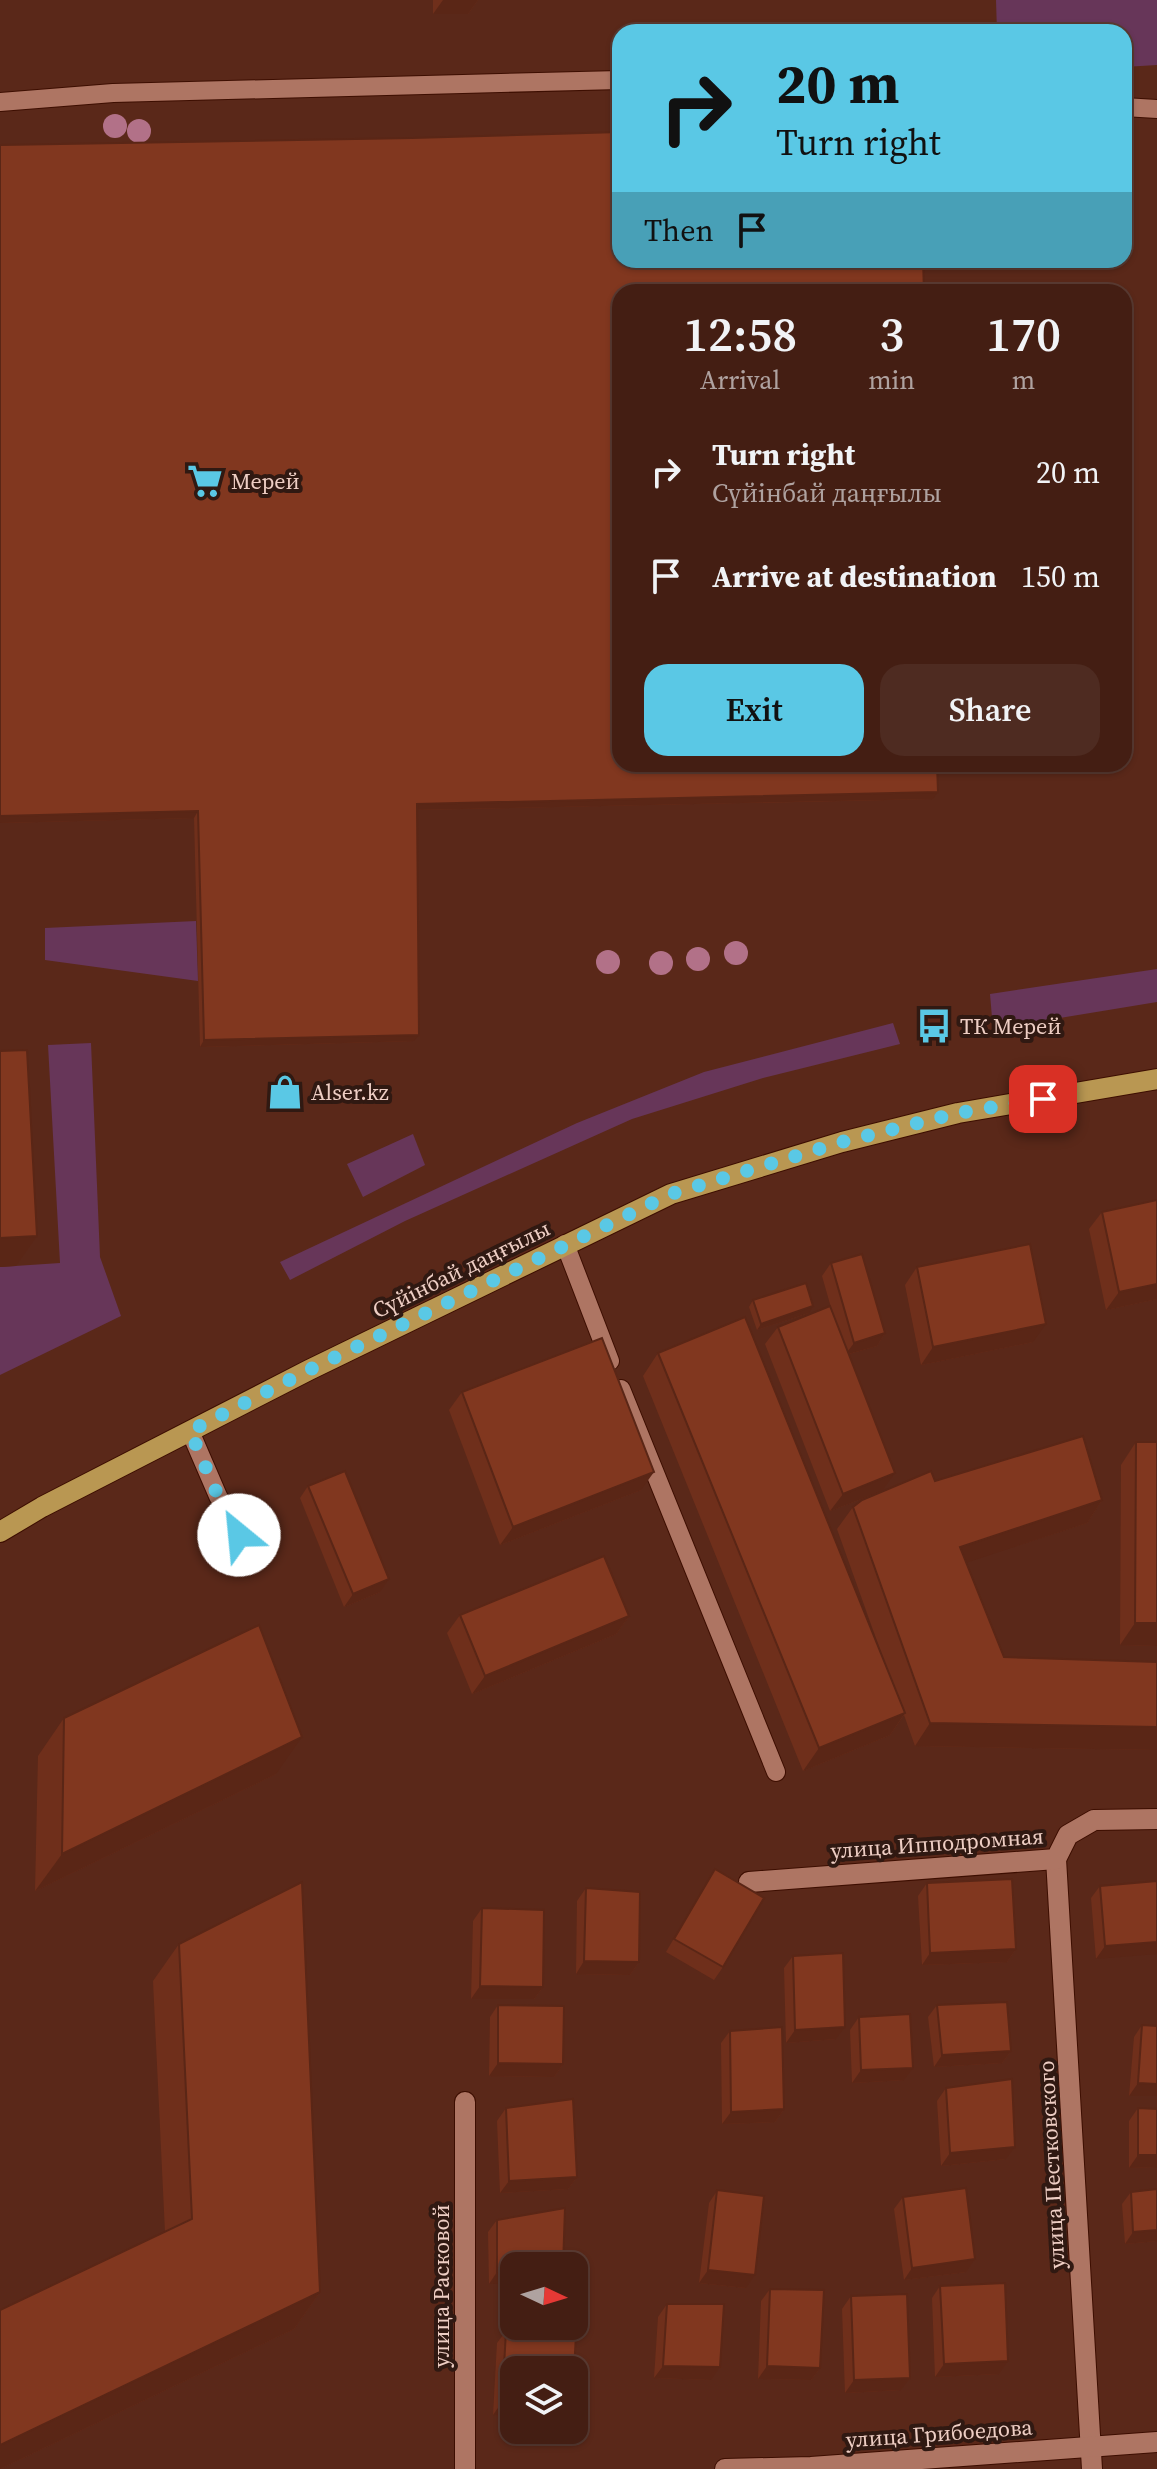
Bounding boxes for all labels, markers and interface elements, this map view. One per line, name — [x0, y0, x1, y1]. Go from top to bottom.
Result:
text: 20 m — [776, 45, 899, 122]
icon: right — [644, 56, 748, 160]
text: Turn right — [776, 118, 941, 167]
icon: arrive — [730, 208, 774, 252]
text: Then — [644, 210, 714, 251]
text: 12:58 — [683, 301, 797, 367]
text: 3 — [879, 301, 904, 367]
text: 170 — [986, 301, 1061, 367]
text: Arrival — [700, 362, 780, 398]
text: min — [868, 362, 915, 398]
text: m — [1012, 362, 1035, 398]
text: Turn right — [712, 434, 855, 475]
icon: right — [644, 450, 688, 494]
text: 20 m — [1036, 452, 1100, 493]
supermarket icon: Мерей — [186, 462, 224, 500]
place label: Мерей — [231, 466, 300, 496]
text: Сүйінбай даңғылы — [712, 475, 942, 511]
icon: arrive — [644, 554, 688, 598]
text: Arrive at destination — [712, 556, 997, 597]
text: 150 m — [1021, 556, 1100, 597]
button: Exit — [644, 664, 864, 756]
button: Share — [880, 664, 1100, 756]
bus stop icon: ТК Мерей — [915, 1007, 953, 1045]
place label: ТК Мерей — [960, 1011, 1061, 1041]
pin — [1009, 1065, 1077, 1133]
shop icon: Alser.kz — [266, 1073, 304, 1111]
place label: Alser.kz — [311, 1077, 389, 1107]
icon: arrive — [1021, 1077, 1065, 1121]
street label: Сүйінбай даңғылы — [367, 1213, 555, 1325]
position arrow — [197, 1493, 281, 1577]
street label: улица Ипподромная — [829, 1821, 1045, 1865]
street label: улица Пестковского — [1031, 2060, 1071, 2270]
street label: улица Расковой — [426, 2204, 456, 2368]
north arrow — [500, 2252, 588, 2340]
map controls — [500, 2252, 588, 2444]
button: layers — [500, 2356, 588, 2444]
street label: улица Грибоедова — [845, 2411, 1034, 2454]

